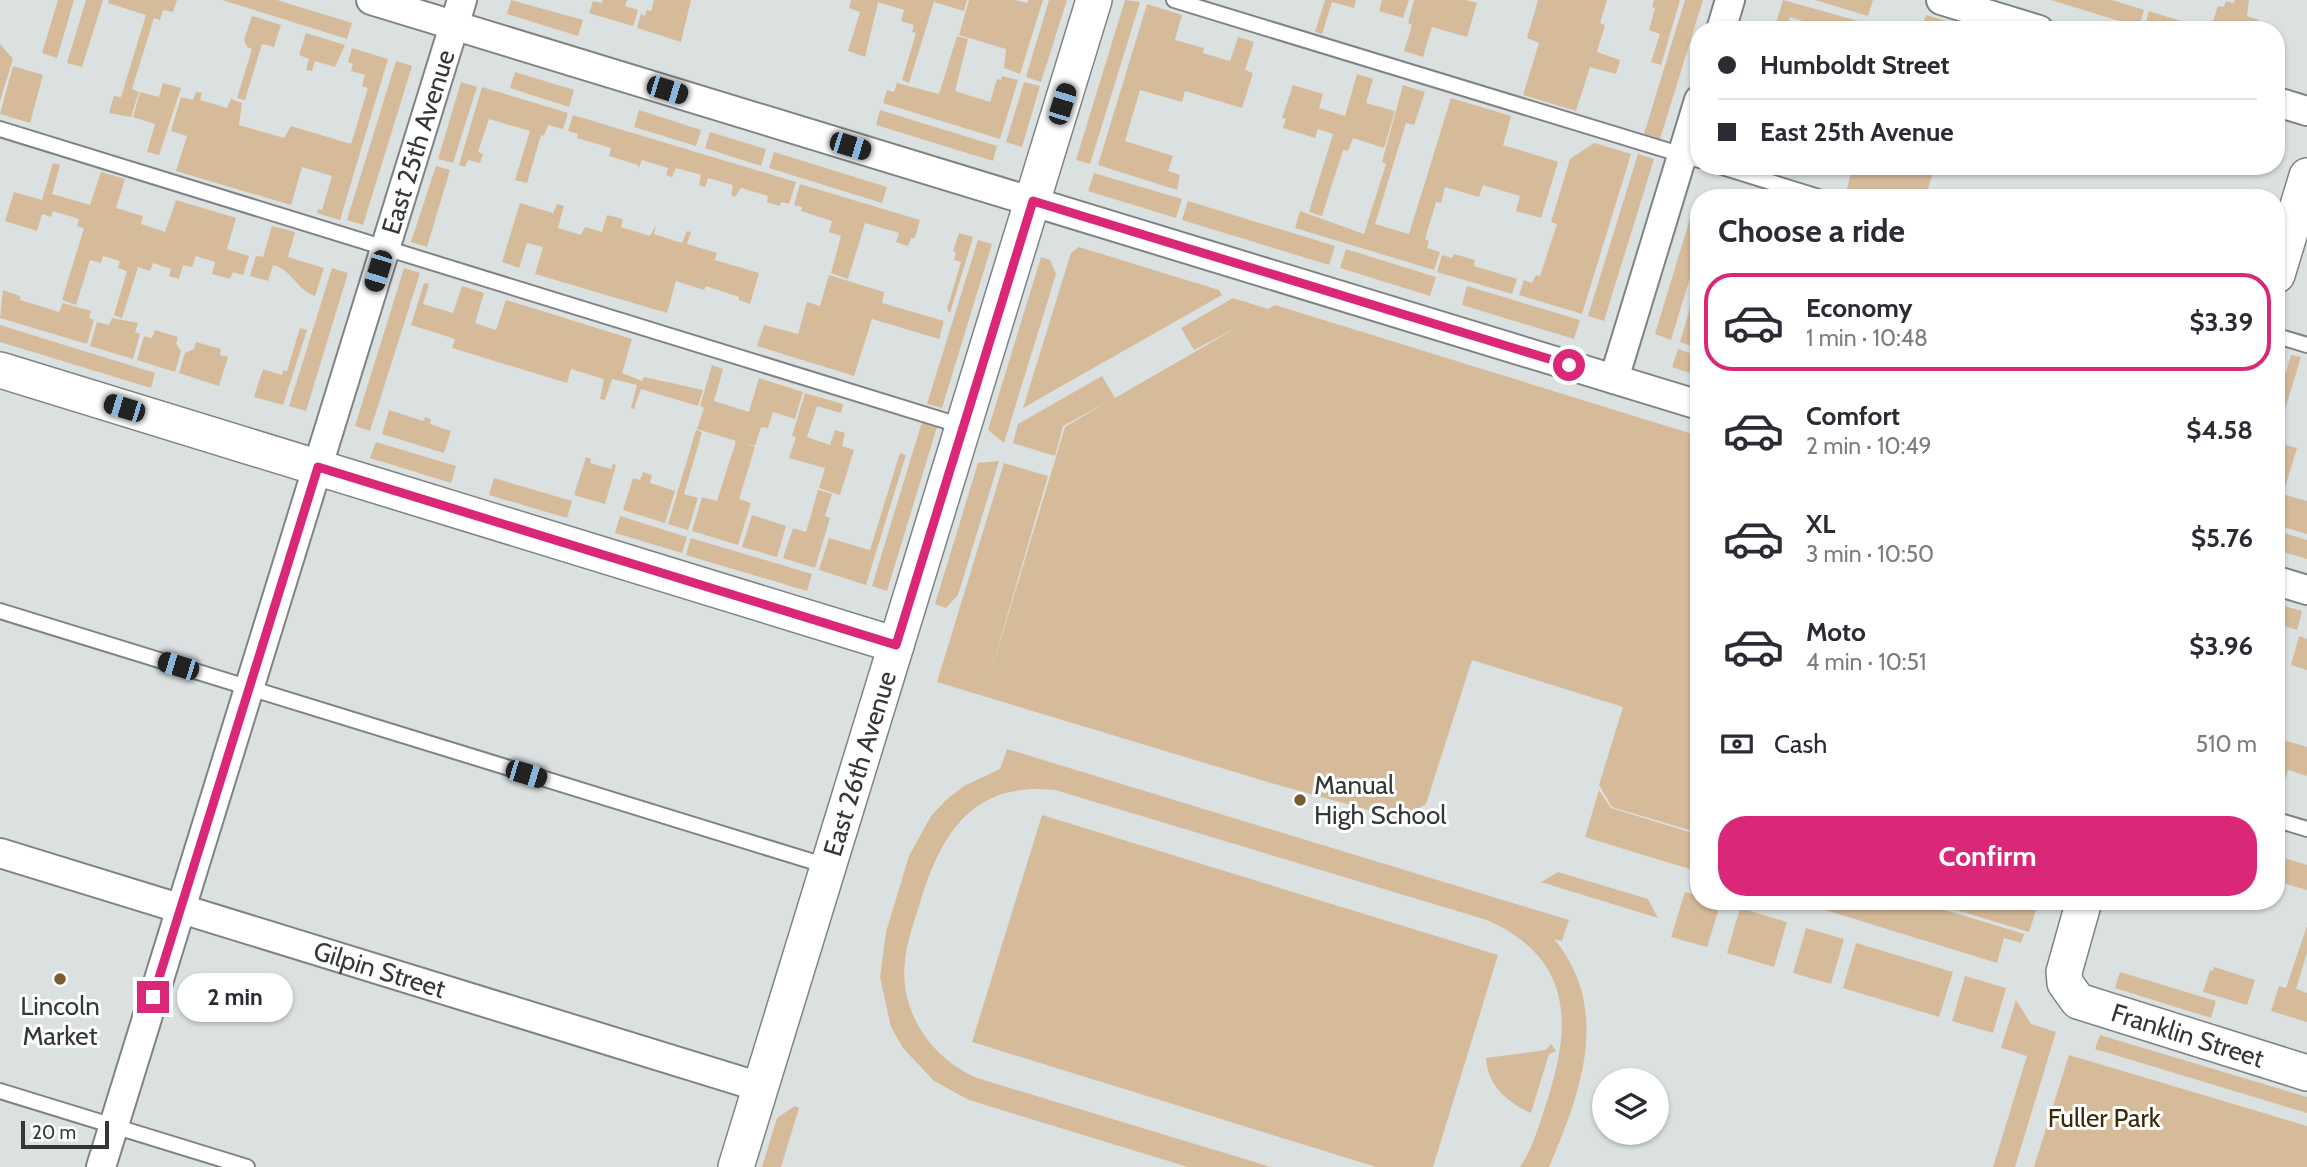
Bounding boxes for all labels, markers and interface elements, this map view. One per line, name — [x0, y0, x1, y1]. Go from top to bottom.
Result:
street label: East 25th Avenue — [375, 46, 462, 238]
text: Humboldt Street — [1760, 49, 1949, 81]
car — [644, 74, 691, 106]
car — [1046, 81, 1079, 127]
text: East 25th Avenue — [1760, 116, 1954, 148]
car — [827, 130, 874, 162]
text: Choose a ride — [1718, 211, 1905, 250]
car — [362, 248, 395, 294]
icon: car — [1722, 291, 1785, 354]
text: Economy — [1806, 292, 1912, 324]
text: $3.39 — [2190, 306, 2253, 338]
text: 1 min · 10:48 — [1806, 324, 1928, 352]
route start — [1553, 349, 1585, 381]
car — [101, 392, 148, 424]
icon: car — [1722, 399, 1785, 462]
text: Comfort — [1806, 400, 1900, 432]
text: $4.58 — [2186, 414, 2253, 446]
text: 2 min · 10:49 — [1806, 432, 1932, 460]
icon: car — [1722, 507, 1785, 570]
text: XL — [1806, 508, 1835, 540]
text: $5.76 — [2191, 522, 2253, 554]
text: 3 min · 10:50 — [1806, 540, 1934, 568]
icon: car — [1722, 615, 1785, 678]
text: Moto — [1806, 616, 1866, 648]
text: $3.96 — [2189, 630, 2253, 662]
text: 4 min · 10:51 — [1806, 648, 1926, 676]
car — [155, 650, 202, 682]
street label: East 26th Avenue — [816, 667, 903, 860]
icon: cash — [1718, 725, 1756, 763]
text: Cash — [1774, 728, 1827, 760]
text: 510 m — [2196, 730, 2257, 758]
car — [503, 758, 550, 790]
place label: Manual High School — [1314, 769, 1446, 831]
marker: Manual High School — [1292, 792, 1308, 808]
button: Confirm — [1718, 816, 2257, 896]
street label: Gilpin Street — [310, 934, 449, 1005]
marker: Lincoln Market — [52, 971, 68, 987]
callout: 2 min — [178, 972, 293, 1021]
route end — [137, 981, 169, 1013]
text: 2 min — [207, 983, 263, 1011]
place label: Lincoln Market — [20, 990, 100, 1052]
street label: Franklin Street — [2107, 997, 2268, 1075]
map controls — [1592, 1068, 1669, 1145]
button: layers — [1592, 1068, 1669, 1145]
park label: Fuller Park — [2048, 1102, 2161, 1134]
scale bar — [21, 1118, 108, 1150]
text: 20 m — [32, 1121, 76, 1144]

